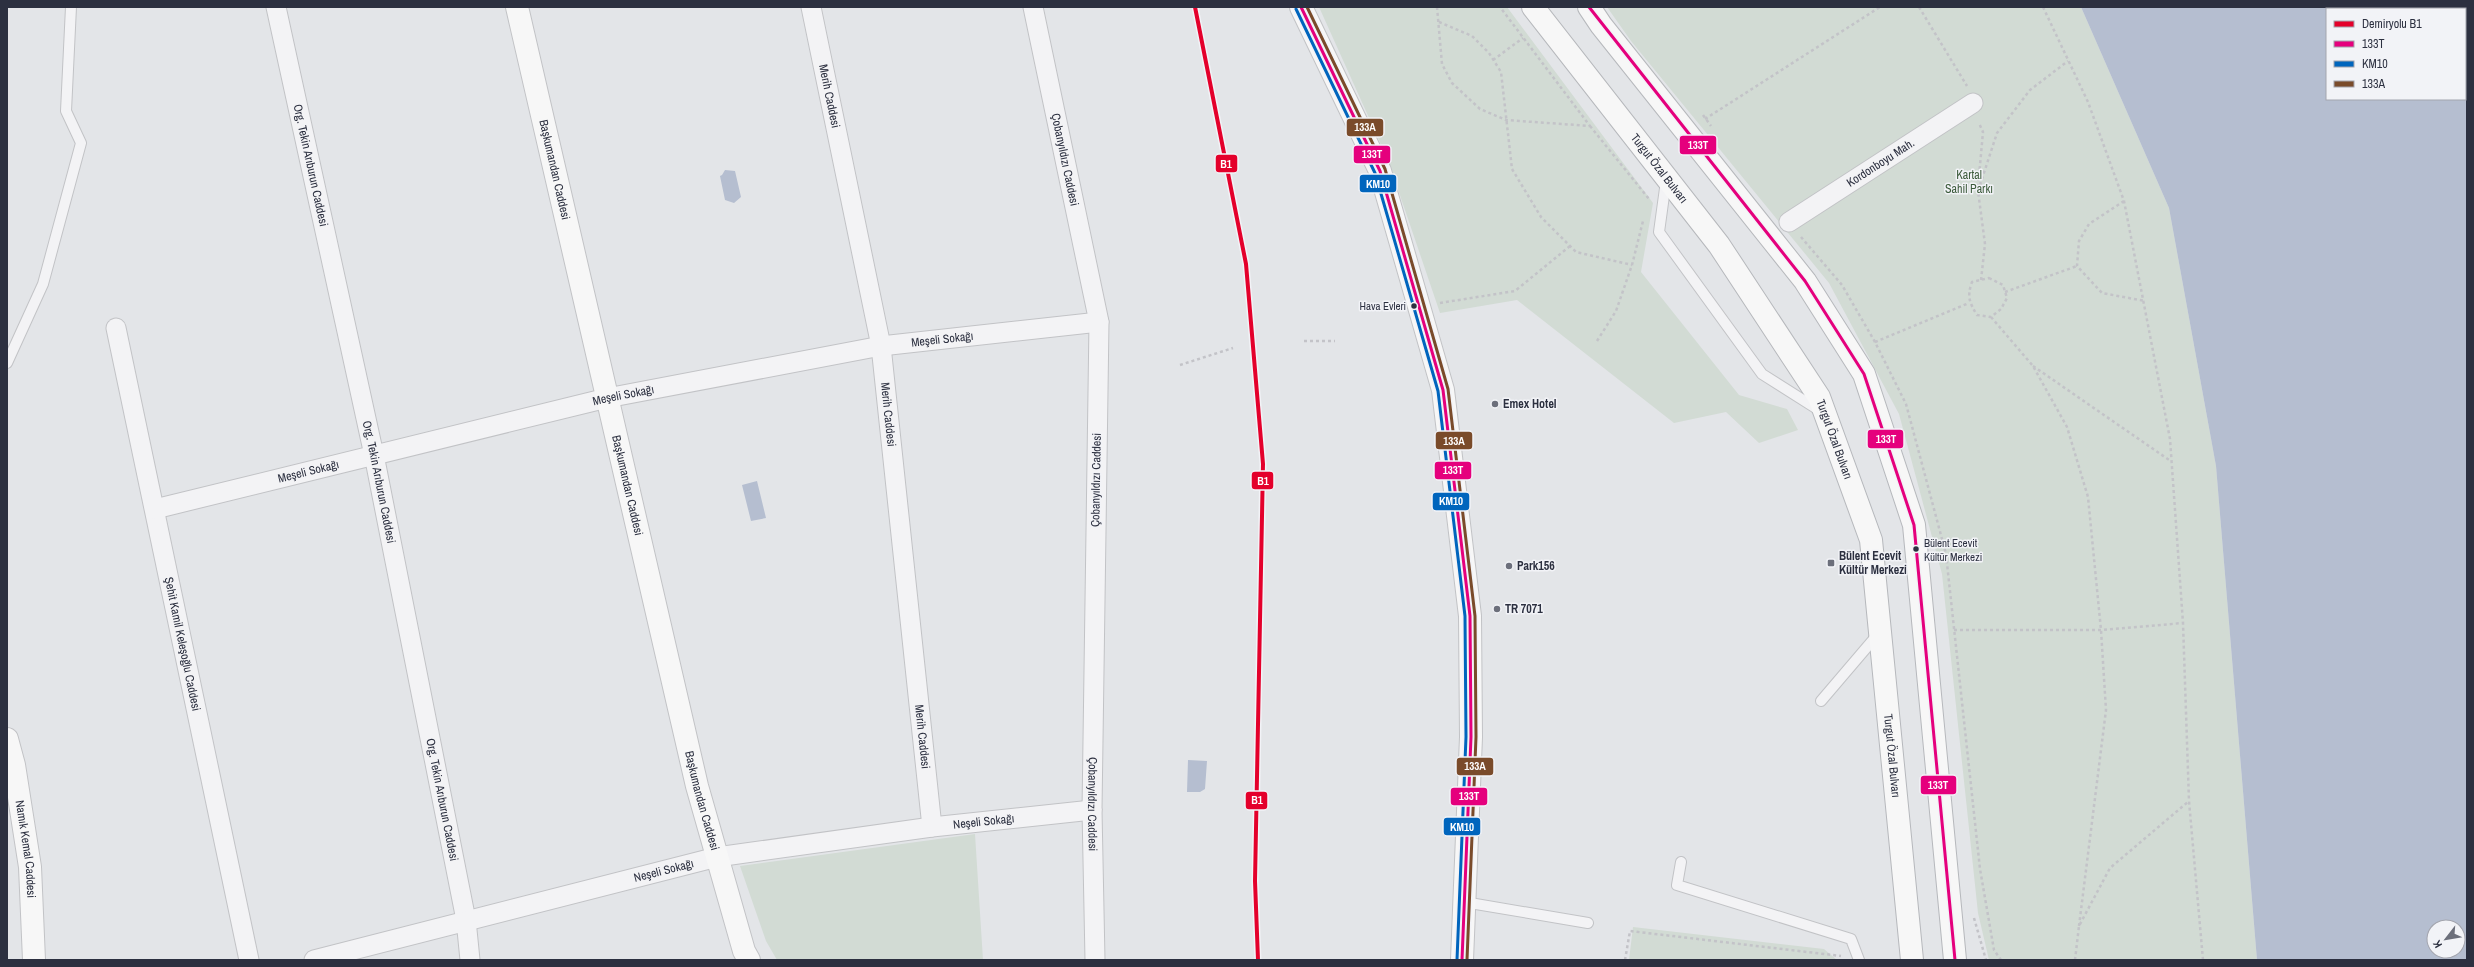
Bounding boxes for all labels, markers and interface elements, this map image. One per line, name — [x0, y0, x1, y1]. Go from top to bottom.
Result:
legend — [2326, 8, 2466, 100]
text: Demiryolu B1 — [2362, 16, 2422, 32]
text: 133T — [2362, 36, 2384, 52]
text: KM10 — [2362, 56, 2388, 72]
street label: Merih Caddesi — [815, 63, 844, 129]
text: 133A — [2362, 76, 2385, 92]
street label: Org. Tekin Arıburun Caddesi — [289, 103, 332, 228]
street label: Çobanyıldızı Caddesi — [1047, 112, 1082, 207]
street label: Başkumandan Caddesi — [535, 118, 574, 221]
line badge: 133A — [1346, 118, 1384, 137]
text: 133A — [1354, 120, 1376, 134]
street label: Turgut Özal Bulvarı — [1627, 130, 1691, 207]
line badge: 133T — [1679, 135, 1717, 155]
street label: Kordonboyu Mah. — [1843, 135, 1918, 191]
text: 133T — [1688, 138, 1709, 152]
line badge: 133T — [1353, 145, 1391, 164]
text: 133T — [1362, 147, 1383, 161]
line badge: B1 — [1215, 154, 1238, 173]
text: B1 — [1220, 157, 1232, 171]
park label: Kartal Sahil Parkı — [1945, 167, 1993, 197]
line badge: KM10 — [1359, 174, 1397, 193]
text: KM10 — [1366, 177, 1390, 191]
place label: Hava Evleri — [1359, 299, 1406, 313]
marker: Hava Evleri — [1409, 301, 1419, 311]
street label: Meşeli Sokağı — [910, 328, 974, 351]
street label: Meşeli Sokağı — [591, 381, 655, 409]
street label: Merih Caddesi — [877, 381, 900, 447]
place label: Emex Hotel — [1503, 396, 1557, 412]
street label: Turgut Özal Bulvarı — [1812, 397, 1856, 482]
marker: Emex Hotel — [1490, 399, 1500, 409]
street label: Org. Tekin Arıburun Caddesi — [359, 419, 399, 545]
line badge: 133T — [1867, 429, 1904, 449]
line badge: 133A — [1435, 431, 1473, 450]
text: 133T — [1876, 432, 1897, 446]
street label: Çobanyıldızı Caddesi — [1087, 433, 1105, 527]
street label: Başkumandan Caddesi — [608, 434, 647, 537]
text: 133A — [1443, 434, 1465, 448]
street label: Meşeli Sokağı — [276, 456, 341, 487]
line badge: 133T — [1434, 461, 1472, 480]
text: 133T — [1443, 463, 1464, 477]
line badge: B1 — [1251, 471, 1274, 490]
text: B1 — [1257, 474, 1269, 488]
line badge: KM10 — [1432, 492, 1470, 511]
text: KM10 — [1439, 494, 1463, 508]
place label: Bülent Ecevit Kültür Merkezi — [1924, 536, 1982, 564]
marker: Bülent Ecevit Kültür Merkezi — [1911, 544, 1921, 554]
place label: Bülent Ecevi̇t Kültür Merkezi̇ — [1839, 548, 1907, 578]
place label: Park156 — [1517, 558, 1555, 574]
marker: Bülent Ecevi̇t Kültür Merkezi̇ — [1826, 558, 1836, 568]
marker: Park156 — [1504, 561, 1514, 571]
street label: Şehit Kamil Keleşoğlu Caddesi — [161, 576, 204, 713]
place label: TR 7071 — [1505, 601, 1543, 617]
marker: TR 7071 — [1492, 604, 1502, 614]
street label: Merih Caddesi — [911, 704, 934, 770]
street label: Turgut Özal Bulvarı — [1880, 713, 1904, 798]
street label: Org. Tekin Arıburun Caddesi — [422, 737, 462, 862]
street label: Başkumandan Caddesi — [681, 749, 723, 852]
street label: Çobanyıldızı Caddesi — [1084, 757, 1101, 851]
line badge: 133A — [1456, 757, 1494, 776]
text: 133A — [1464, 759, 1486, 773]
line badge: 133T — [1920, 775, 1957, 795]
text: 133T — [1928, 778, 1949, 792]
line badge: 133T — [1450, 787, 1488, 806]
text: 133T — [1459, 789, 1480, 803]
line badge: B1 — [1245, 791, 1268, 810]
text: B1 — [1251, 793, 1263, 807]
street label: Namık Kemal Caddesi — [12, 799, 39, 898]
street label: Neşeli Sokağı — [952, 810, 1015, 833]
line badge: KM10 — [1443, 817, 1481, 836]
text: KM10 — [1450, 820, 1474, 834]
street label: Neşeli Sokağı — [632, 855, 695, 886]
north arrow — [2426, 919, 2466, 959]
text: K — [2430, 937, 2445, 951]

